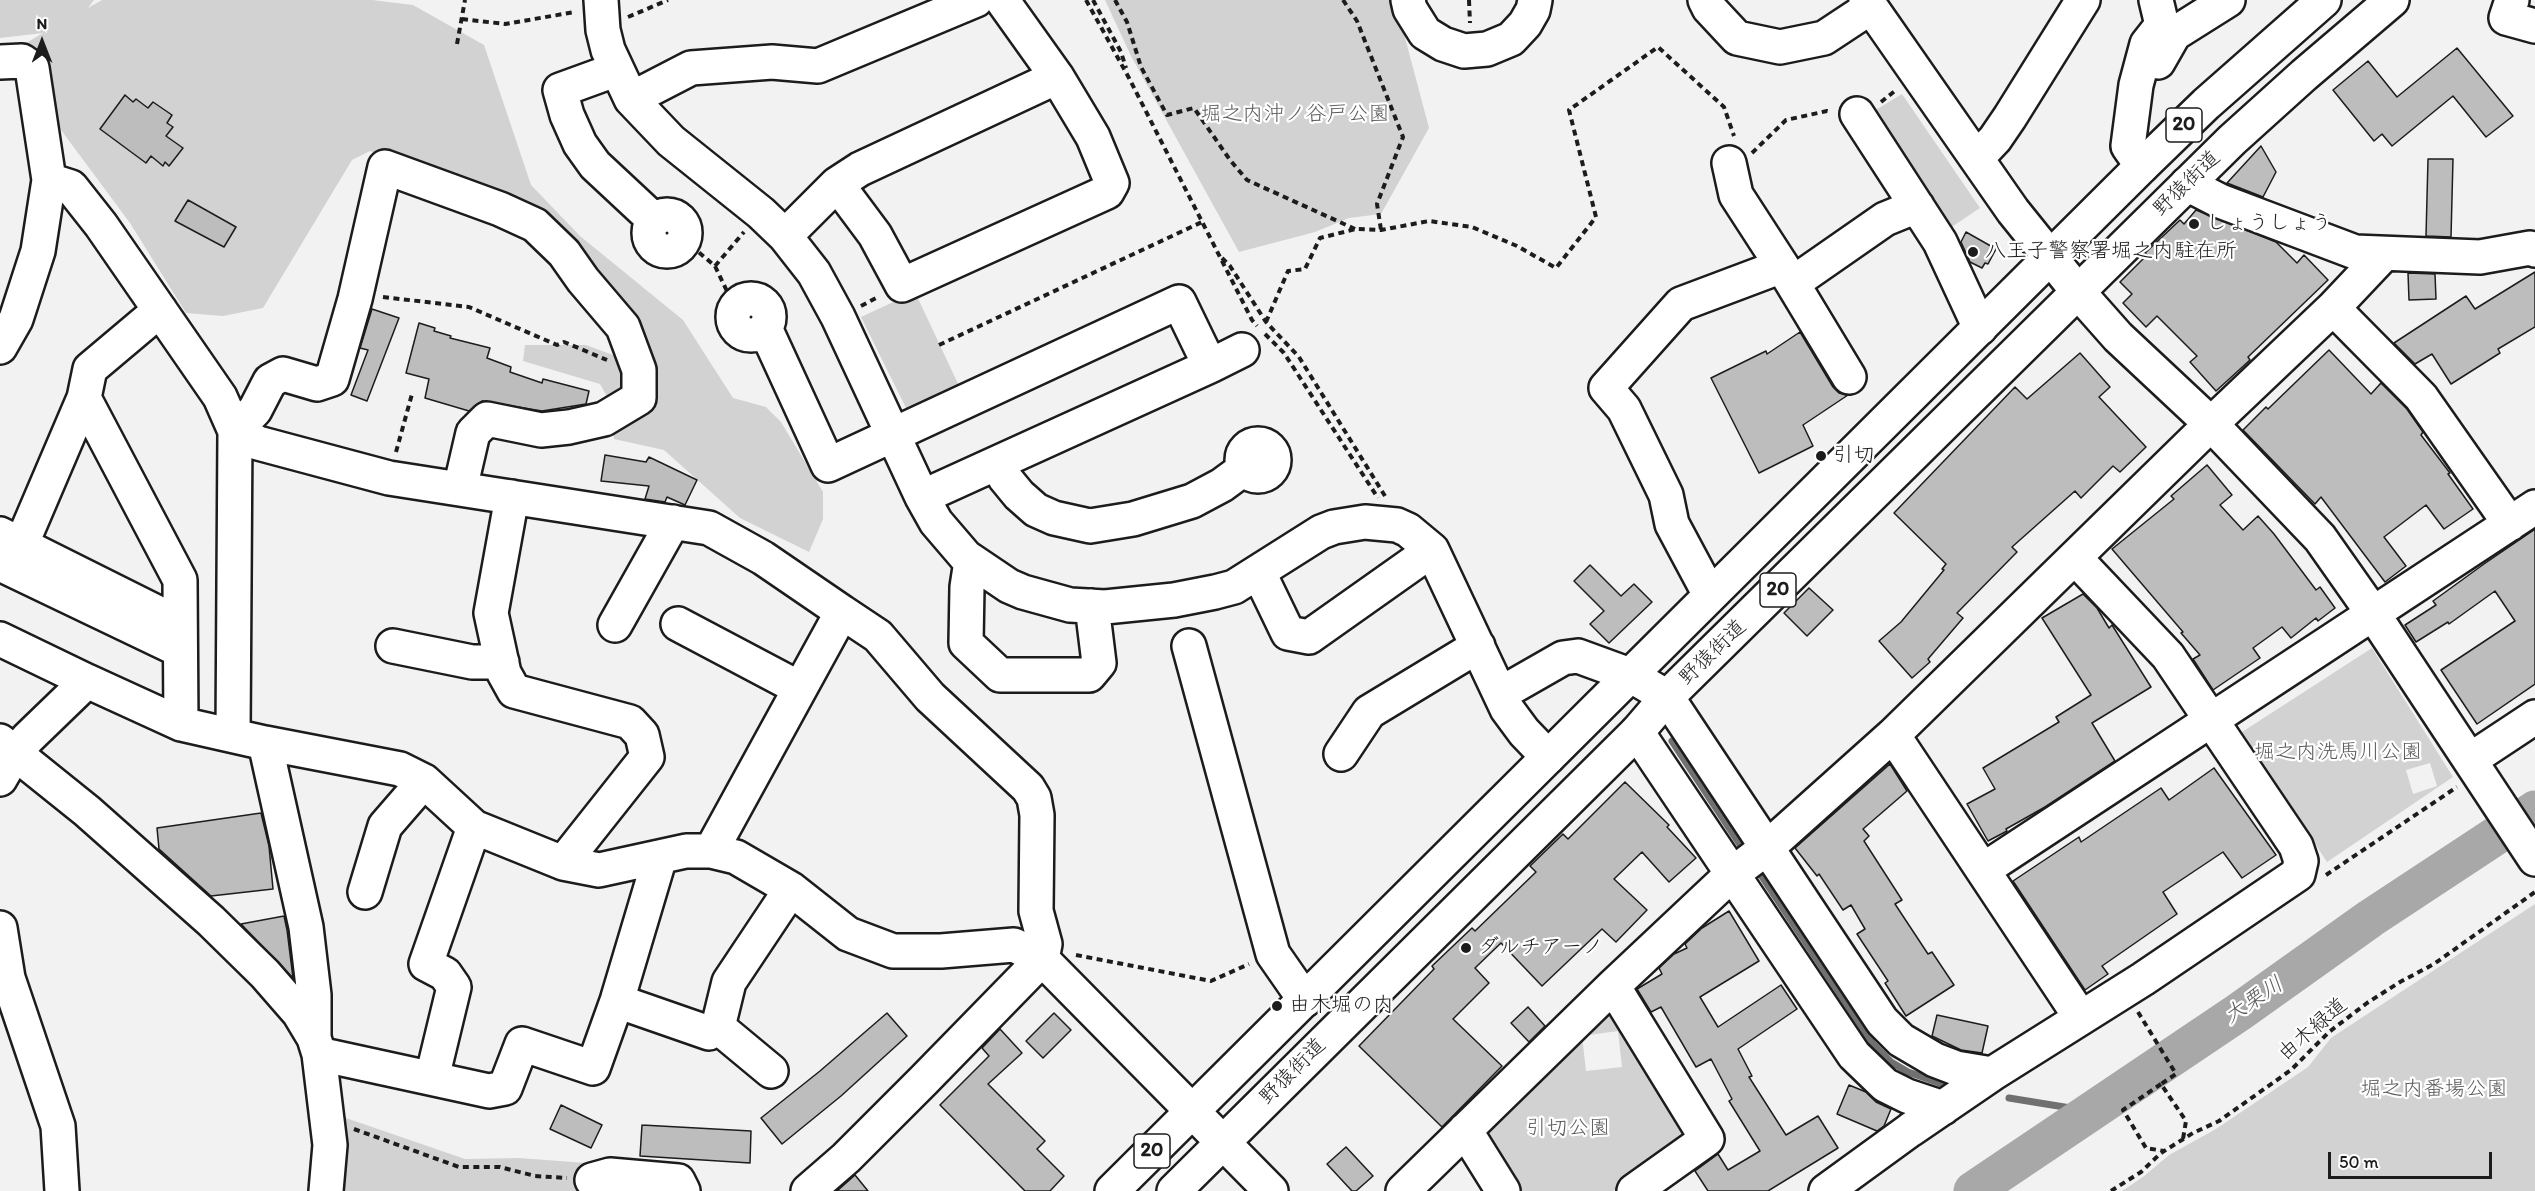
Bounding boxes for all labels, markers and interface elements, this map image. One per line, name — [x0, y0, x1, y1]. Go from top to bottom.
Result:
north arrow — [12, 12, 72, 72]
text: N — [37, 14, 47, 33]
park label: 堀之内沖ノ谷戸公園 — [1201, 102, 1389, 128]
road number: 20 — [2166, 108, 2202, 142]
street label: 野猿街道 — [2148, 146, 2226, 222]
place label: しょうしょう — [2206, 211, 2332, 237]
marker: しょうしょう — [2187, 217, 2201, 231]
place label: 八王子警察署堀之内駐在所 — [1985, 239, 2237, 265]
marker: 八王子警察署堀之内駐在所 — [1966, 245, 1980, 259]
place label: 引切 — [1833, 443, 1875, 469]
marker: 引切 — [1814, 449, 1828, 463]
road number: 20 — [1760, 573, 1796, 607]
street label: 野猿街道 — [1674, 615, 1752, 691]
park label: 堀之内洗馬川公園 — [2254, 740, 2422, 766]
place label: ダルチアーノ — [1478, 935, 1603, 961]
marker: ダルチアーノ — [1459, 941, 1473, 955]
water label: 大栗川 — [2219, 972, 2289, 1030]
place label: 由木堀の内 — [1289, 993, 1394, 1019]
street label: 由木緑道 — [2273, 993, 2353, 1067]
marker: 由木堀の内 — [1270, 999, 1284, 1013]
street label: 野猿街道 — [1254, 1033, 1332, 1111]
park label: 堀之内番場公園 — [2361, 1077, 2507, 1103]
park label: 引切公園 — [1526, 1116, 1610, 1142]
road number: 20 — [1134, 1134, 1170, 1168]
scale bar — [2331, 1140, 2494, 1178]
text: 50 m — [2339, 1151, 2379, 1173]

